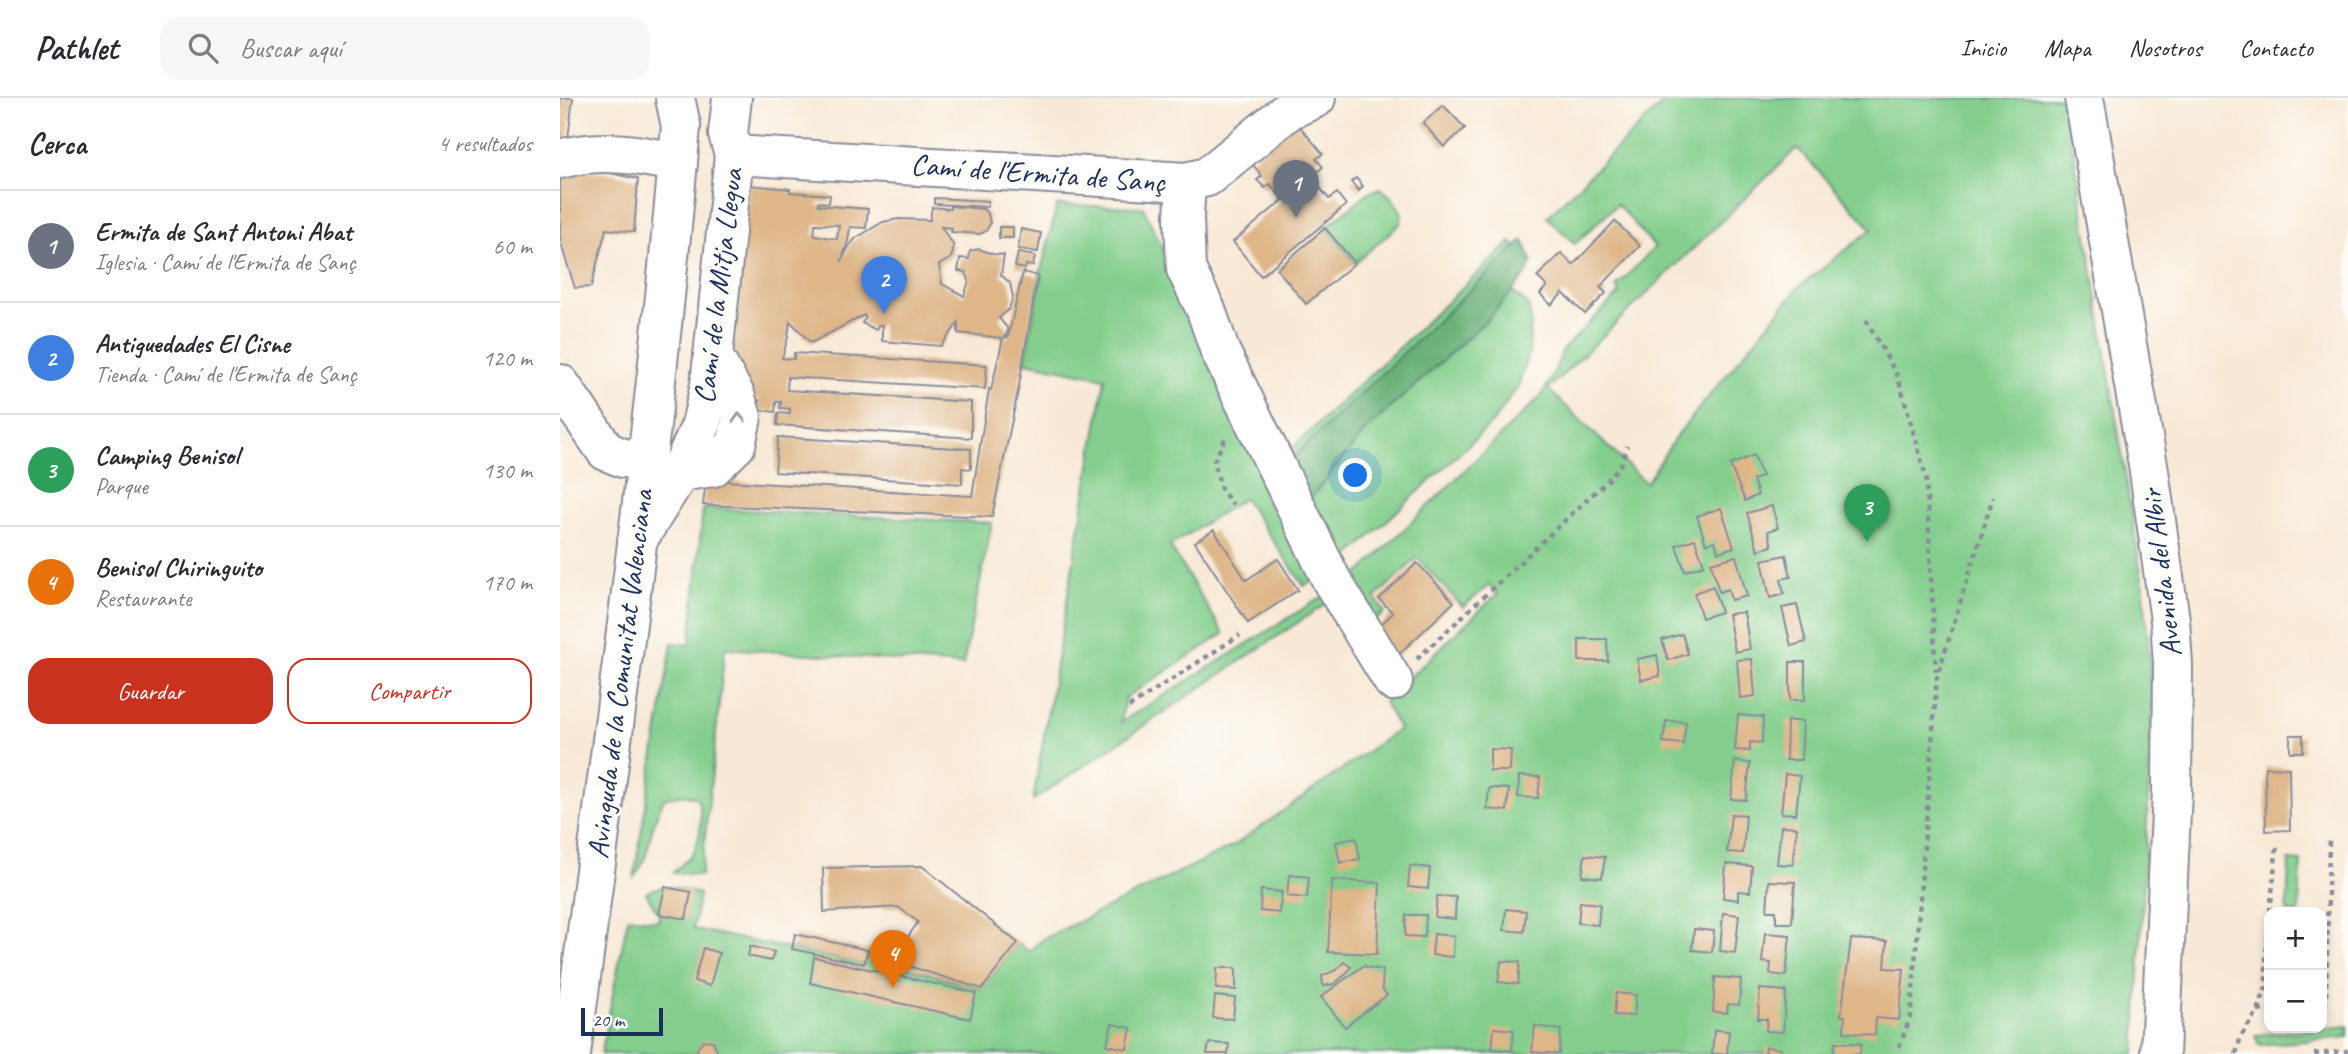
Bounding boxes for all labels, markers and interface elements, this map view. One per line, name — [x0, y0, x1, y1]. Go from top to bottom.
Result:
search box — [160, 17, 650, 80]
text: Pathlet — [35, 27, 118, 69]
icon: search — [184, 29, 222, 67]
text: Buscar aquí — [240, 32, 342, 65]
text: Inicio — [1960, 33, 2006, 63]
text: Mapa — [2044, 33, 2091, 63]
text: Nosotros — [2129, 33, 2201, 63]
text: Contacto — [2239, 33, 2313, 63]
text: Cerca — [28, 125, 86, 163]
text: 4 resultados — [438, 129, 532, 158]
street label: Camí de l'Ermita de Sanç — [910, 145, 1168, 201]
pin: 1 — [1273, 160, 1319, 218]
street label: Camí de la Mitja Llegua — [685, 165, 751, 406]
text: Ermita de Sant Antoni Abat — [95, 215, 352, 248]
text: 1 — [46, 232, 56, 261]
text: 60 m — [493, 232, 532, 261]
text: Iglesia · Camí de l'Ermita de Sanç — [95, 248, 356, 277]
pin: 2 — [861, 256, 907, 314]
text: Antiguedades El Cisne — [95, 327, 290, 360]
text: 2 — [46, 344, 56, 373]
text: 120 m — [483, 344, 532, 373]
text: Tienda · Camí de l'Ermita de Sanç — [95, 360, 357, 389]
one-way arrow — [731, 412, 747, 423]
text: Camping Benisol — [95, 439, 239, 472]
text: 3 — [46, 456, 56, 485]
text: 130 m — [483, 456, 532, 485]
your location — [1338, 458, 1372, 492]
text: Parque — [95, 472, 148, 501]
pin: 3 — [1844, 484, 1890, 542]
street label: Avenida del Albir — [2132, 485, 2190, 659]
street label: Avinguda de la Comunitat Valenciana — [579, 486, 662, 861]
text: Benisol Chiringuito — [95, 551, 262, 584]
text: 4 — [46, 568, 56, 597]
text: 170 m — [483, 568, 532, 597]
text: Restaurante — [95, 584, 192, 613]
button: Guardar — [28, 658, 273, 724]
button: Compartir — [287, 658, 532, 724]
map controls — [2264, 907, 2327, 1033]
button: + — [2264, 907, 2327, 970]
pin: 4 — [870, 930, 916, 988]
button: − — [2264, 970, 2327, 1033]
scale bar — [581, 1005, 663, 1037]
text: 20 m — [592, 1008, 624, 1032]

